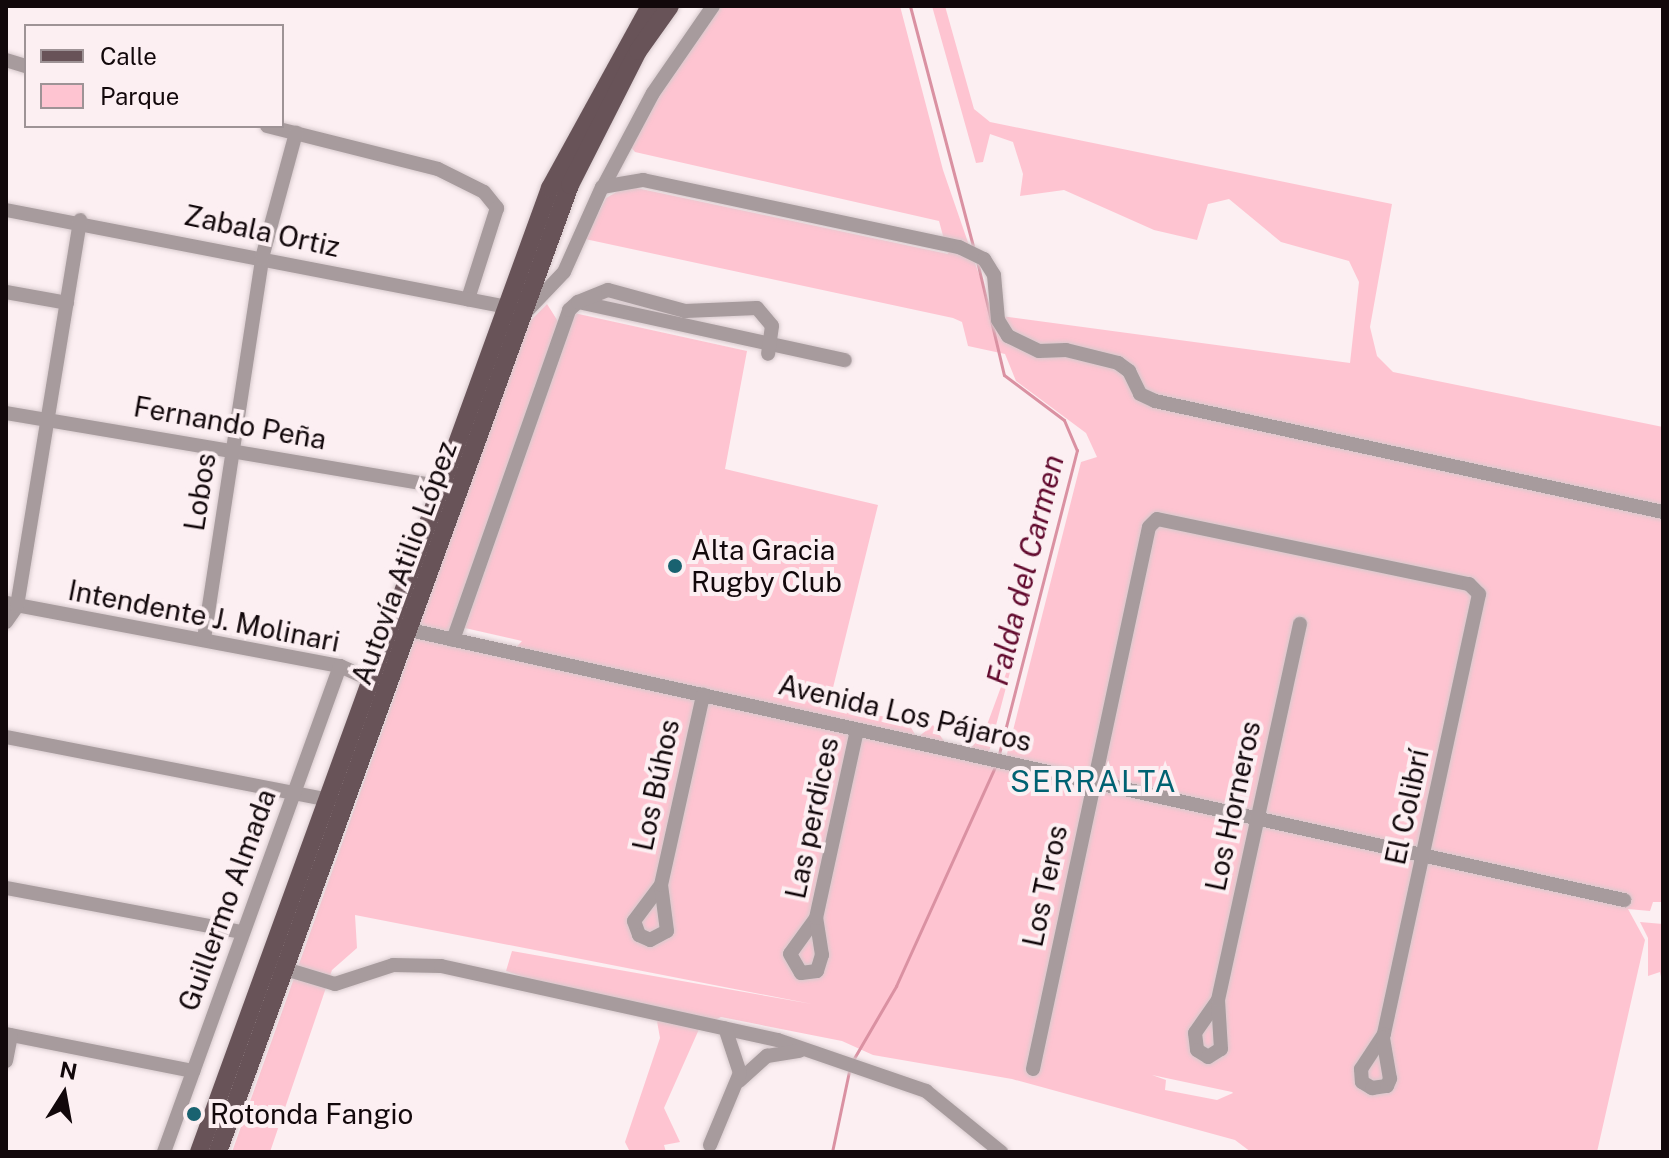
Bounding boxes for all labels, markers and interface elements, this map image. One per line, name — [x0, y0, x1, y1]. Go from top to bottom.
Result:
legend — [24, 24, 284, 128]
text: Calle — [100, 42, 157, 70]
text: Parque — [100, 82, 179, 110]
street label: Zabala Ortiz — [181, 198, 343, 264]
street label: Fernando Peña — [131, 390, 329, 456]
street label: Autovía Atilio López — [344, 437, 464, 689]
street label: Lobos — [177, 451, 223, 533]
water label: Falda del Carmen — [979, 451, 1071, 689]
place label: Alta Gracia Rugby Club — [691, 533, 842, 599]
marker: Alta Gracia Rugby Club — [666, 557, 684, 575]
street label: Intendente J. Molinari — [65, 573, 343, 659]
street label: Avenida Los Pájaros — [775, 668, 1035, 758]
street label: Los Búhos — [626, 716, 686, 854]
street label: Los Horneros — [1199, 718, 1267, 894]
street label: Las perdices — [779, 734, 845, 902]
street label: El Colibrí — [1378, 746, 1436, 868]
district label: SERRALTA — [1010, 763, 1178, 799]
street label: Guillermo Almada — [171, 784, 283, 1016]
street label: Los Teros — [1016, 822, 1074, 950]
north arrow — [24, 1054, 104, 1134]
text: N — [58, 1056, 80, 1085]
place label: Rotonda Fangio — [210, 1097, 413, 1131]
marker: Rotonda Fangio — [185, 1105, 203, 1123]

